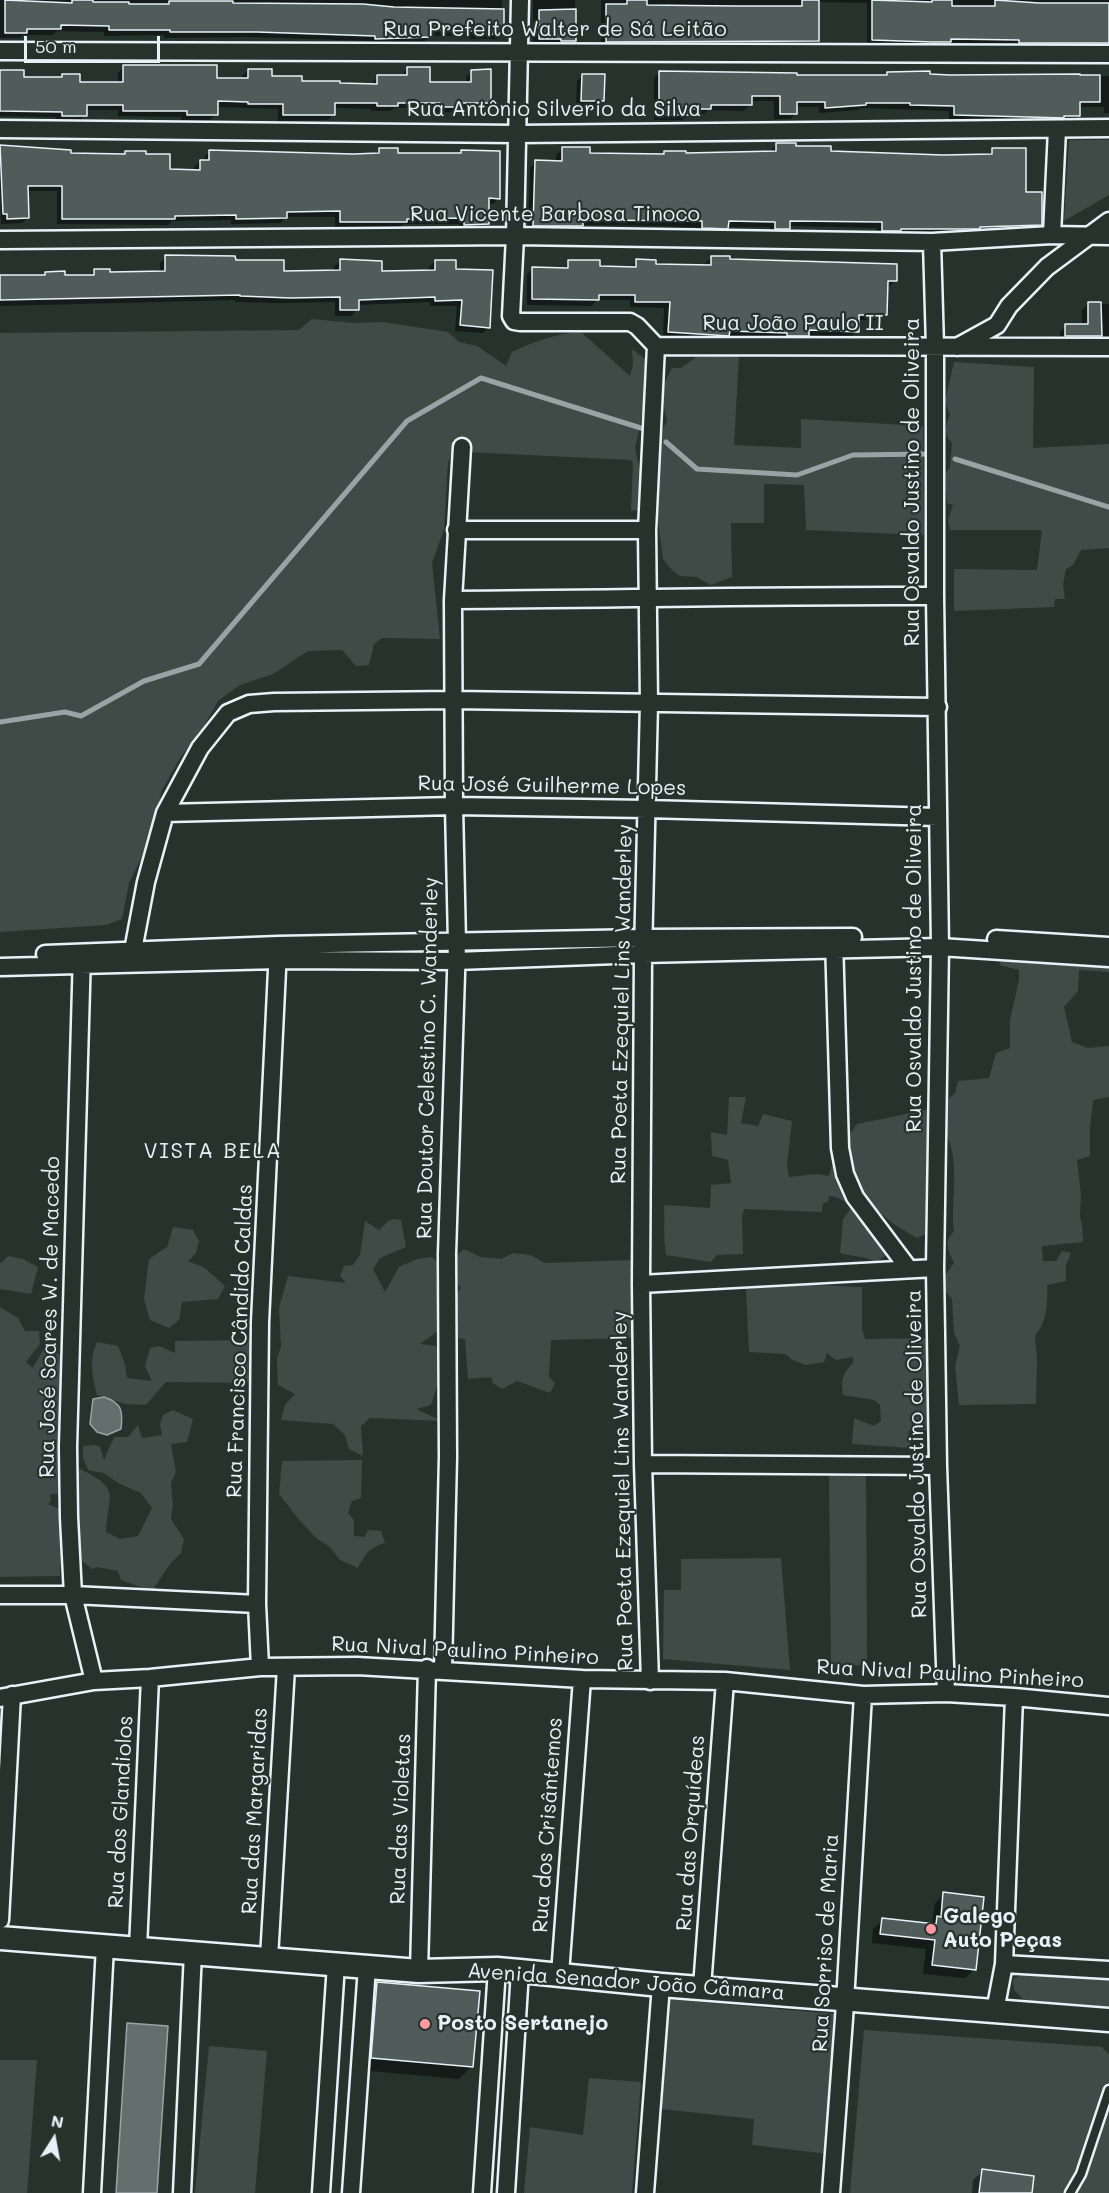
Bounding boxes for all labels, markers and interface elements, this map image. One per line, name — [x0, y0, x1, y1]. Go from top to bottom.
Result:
street label: Rua Prefeito Walter de Sá Leitão — [383, 17, 727, 43]
scale bar — [27, 24, 164, 62]
text: 50 m — [35, 34, 77, 58]
street label: Rua Antônio Silverio da Silva — [407, 97, 701, 123]
street label: Rua Vicente Barbosa Tinoco — [410, 202, 700, 228]
street label: Rua João Paulo II — [702, 311, 884, 337]
street label: Rua Osvaldo Justino de Oliveira — [900, 318, 926, 646]
street label: Rua José Guilherme Lopes — [417, 771, 687, 801]
street label: Rua Osvaldo Justino de Oliveira — [902, 804, 928, 1132]
street label: Rua Poeta Ezequiel Lins Wanderley — [606, 824, 638, 1184]
street label: Rua Doutor Celestino C. Wanderley — [412, 877, 444, 1239]
district label: VISTA BELA — [144, 1138, 282, 1164]
street label: Rua José Soares W. de Macedo — [35, 1156, 65, 1478]
street label: Rua Francisco Cândido Caldas — [222, 1184, 258, 1498]
street label: Rua Osvaldo Justino de Oliveira — [902, 1289, 932, 1619]
street label: Rua Poeta Ezequiel Lins Wanderley — [607, 1311, 639, 1671]
street label: Rua Nival Paulino Pinheiro — [331, 1631, 599, 1671]
street label: Rua Nival Paulino Pinheiro — [816, 1654, 1084, 1694]
street label: Rua das Margaridas — [237, 1707, 273, 1915]
street label: Rua dos Glandiolos — [103, 1715, 139, 1909]
street label: Rua dos Crisântemos — [528, 1716, 568, 1934]
street label: Rua das Violetas — [385, 1733, 417, 1905]
street label: Rua das Orquídeas — [672, 1734, 710, 1932]
street label: Rua Sorriso de Maria — [808, 1833, 844, 2053]
place label: Galego Auto Peças — [943, 1904, 1062, 1954]
marker: Galego Auto Peças — [924, 1922, 938, 1936]
street label: Avenida Senador João Câmara — [466, 1958, 786, 2006]
place label: Posto Sertanejo — [437, 2011, 608, 2037]
marker: Posto Sertanejo — [418, 2017, 432, 2031]
north arrow — [24, 2109, 84, 2169]
text: N — [50, 2109, 65, 2132]

